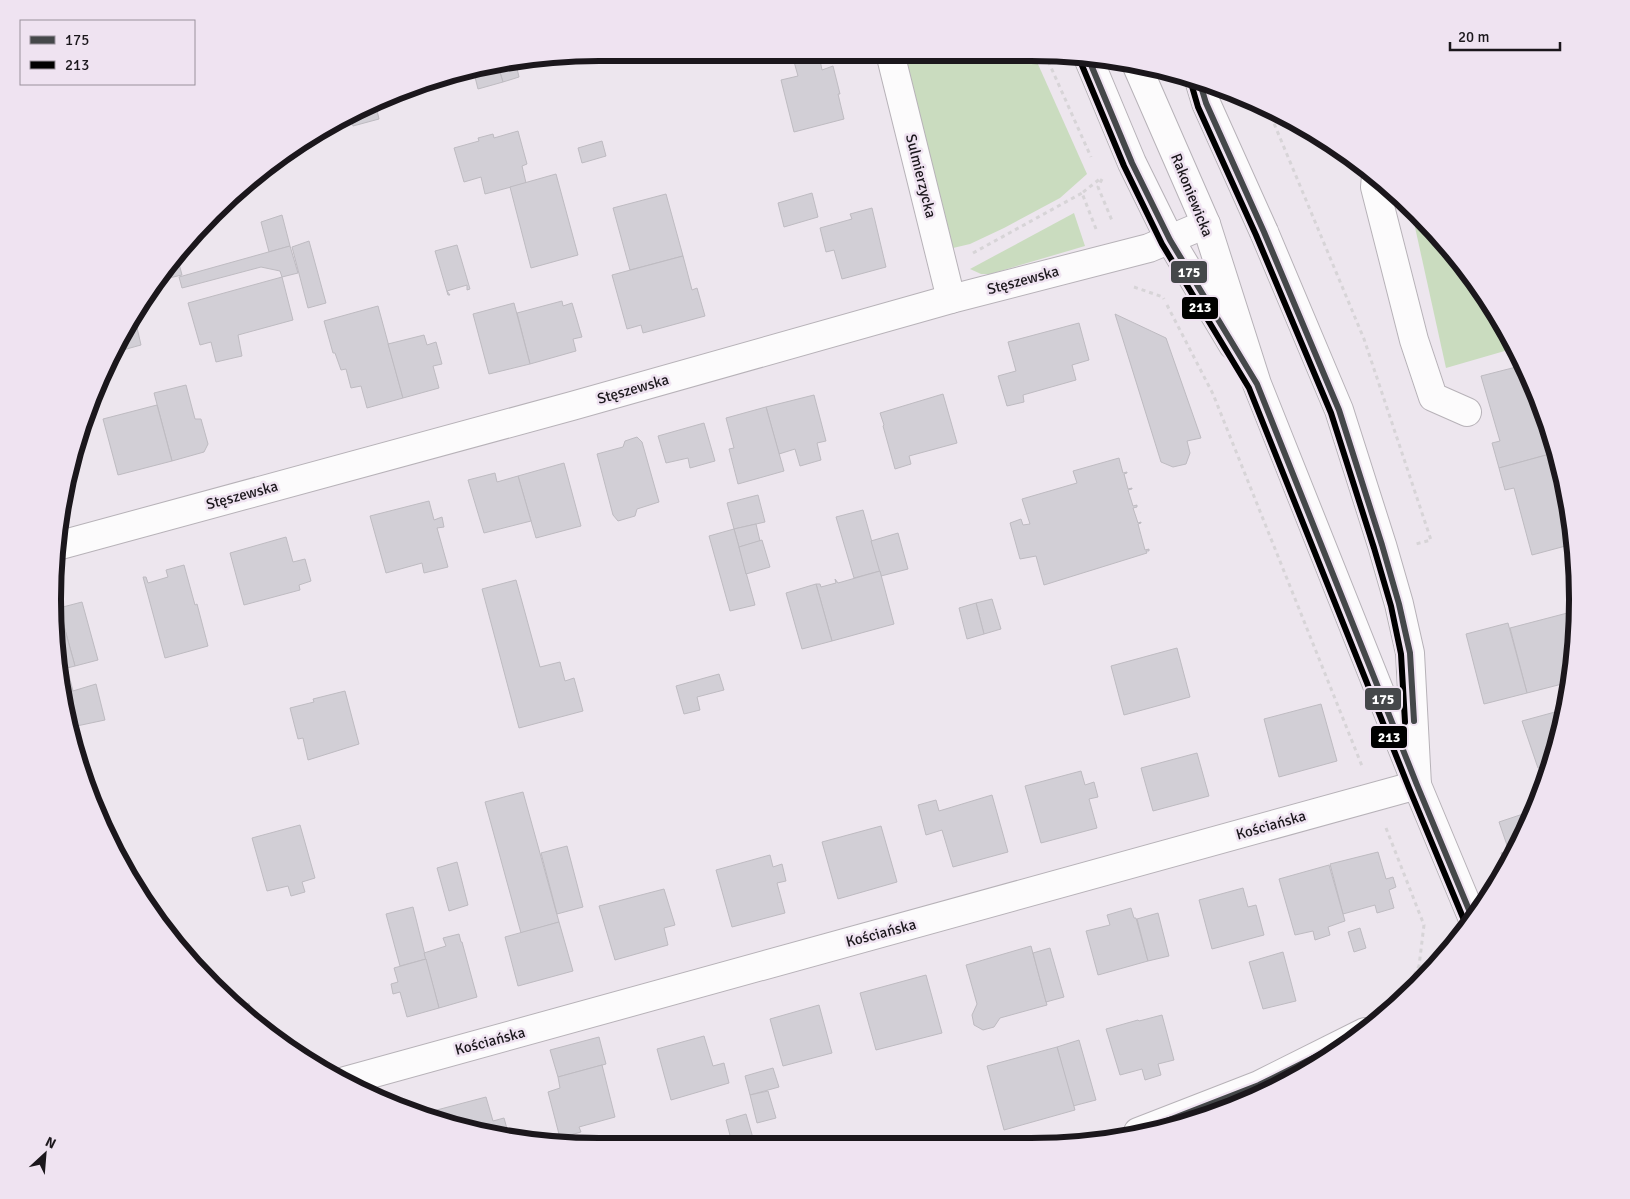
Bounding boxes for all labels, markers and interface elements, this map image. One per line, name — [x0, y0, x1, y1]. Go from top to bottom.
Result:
legend — [20, 20, 195, 85]
scale bar — [1450, 20, 1560, 52]
text: 20 m — [1458, 28, 1489, 46]
text: 175 — [65, 31, 89, 49]
text: 213 — [65, 56, 89, 74]
street label: Sulmierzycka — [902, 132, 940, 220]
street label: Rakoniewicka — [1167, 151, 1217, 239]
line badge: 175 — [1170, 260, 1208, 284]
street label: Stęszewska — [985, 262, 1061, 298]
text: 175 — [1178, 264, 1200, 281]
line badge: 213 — [1181, 296, 1219, 320]
text: 213 — [1189, 299, 1211, 316]
street label: Stęszewska — [595, 370, 671, 408]
street label: Stęszewska — [204, 477, 280, 513]
line badge: 175 — [1364, 687, 1402, 711]
text: 175 — [1372, 691, 1394, 708]
line badge: 213 — [1370, 725, 1408, 749]
text: 213 — [1378, 729, 1400, 746]
street label: Kościańska — [1234, 806, 1308, 844]
street label: Kościańska — [844, 915, 918, 951]
street label: Kościańska — [453, 1023, 527, 1059]
north arrow — [20, 1129, 70, 1179]
text: N — [42, 1133, 59, 1153]

